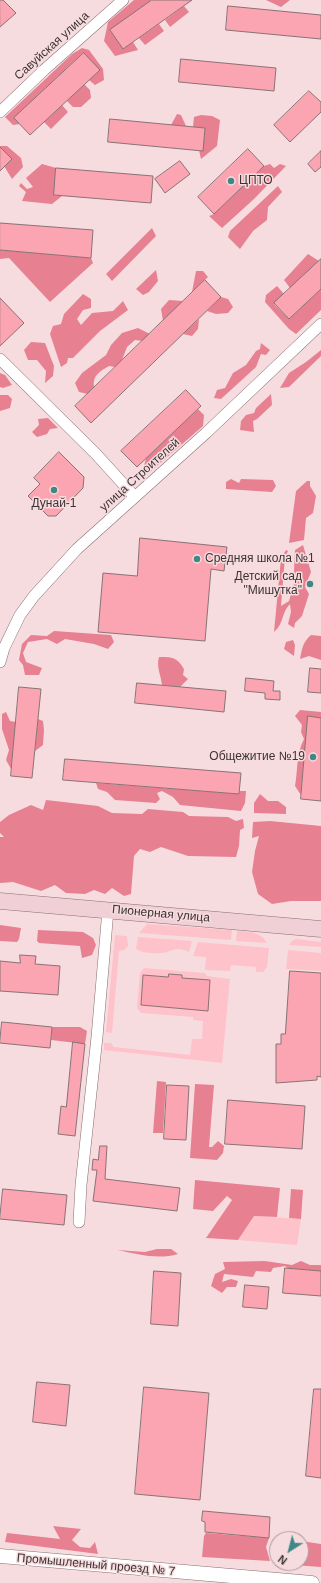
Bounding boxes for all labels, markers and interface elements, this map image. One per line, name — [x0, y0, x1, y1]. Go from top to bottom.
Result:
street label: Савуйская улица — [12, 9, 92, 83]
place label: ЦПТО — [239, 174, 273, 188]
marker: ЦПТО — [226, 176, 236, 186]
street label: улица Строителей — [97, 435, 183, 515]
marker: Дунай-1 — [49, 485, 59, 495]
place label: Дунай-1 — [31, 497, 77, 511]
place label: Средняя школа №1 — [205, 552, 315, 566]
marker: Средняя школа №1 — [192, 554, 202, 564]
place label: Детский сад "Мишутка" — [235, 570, 302, 598]
marker: Детский сад "Мишутка" — [305, 579, 315, 589]
place label: Общежитие №19 — [209, 750, 305, 764]
marker: Общежитие №19 — [308, 752, 318, 762]
street label: Пионерная улица — [112, 903, 210, 925]
north arrow — [269, 1531, 309, 1571]
street label: Промышленный проезд № 7 — [16, 1551, 176, 1579]
text: N — [276, 1553, 289, 1567]

